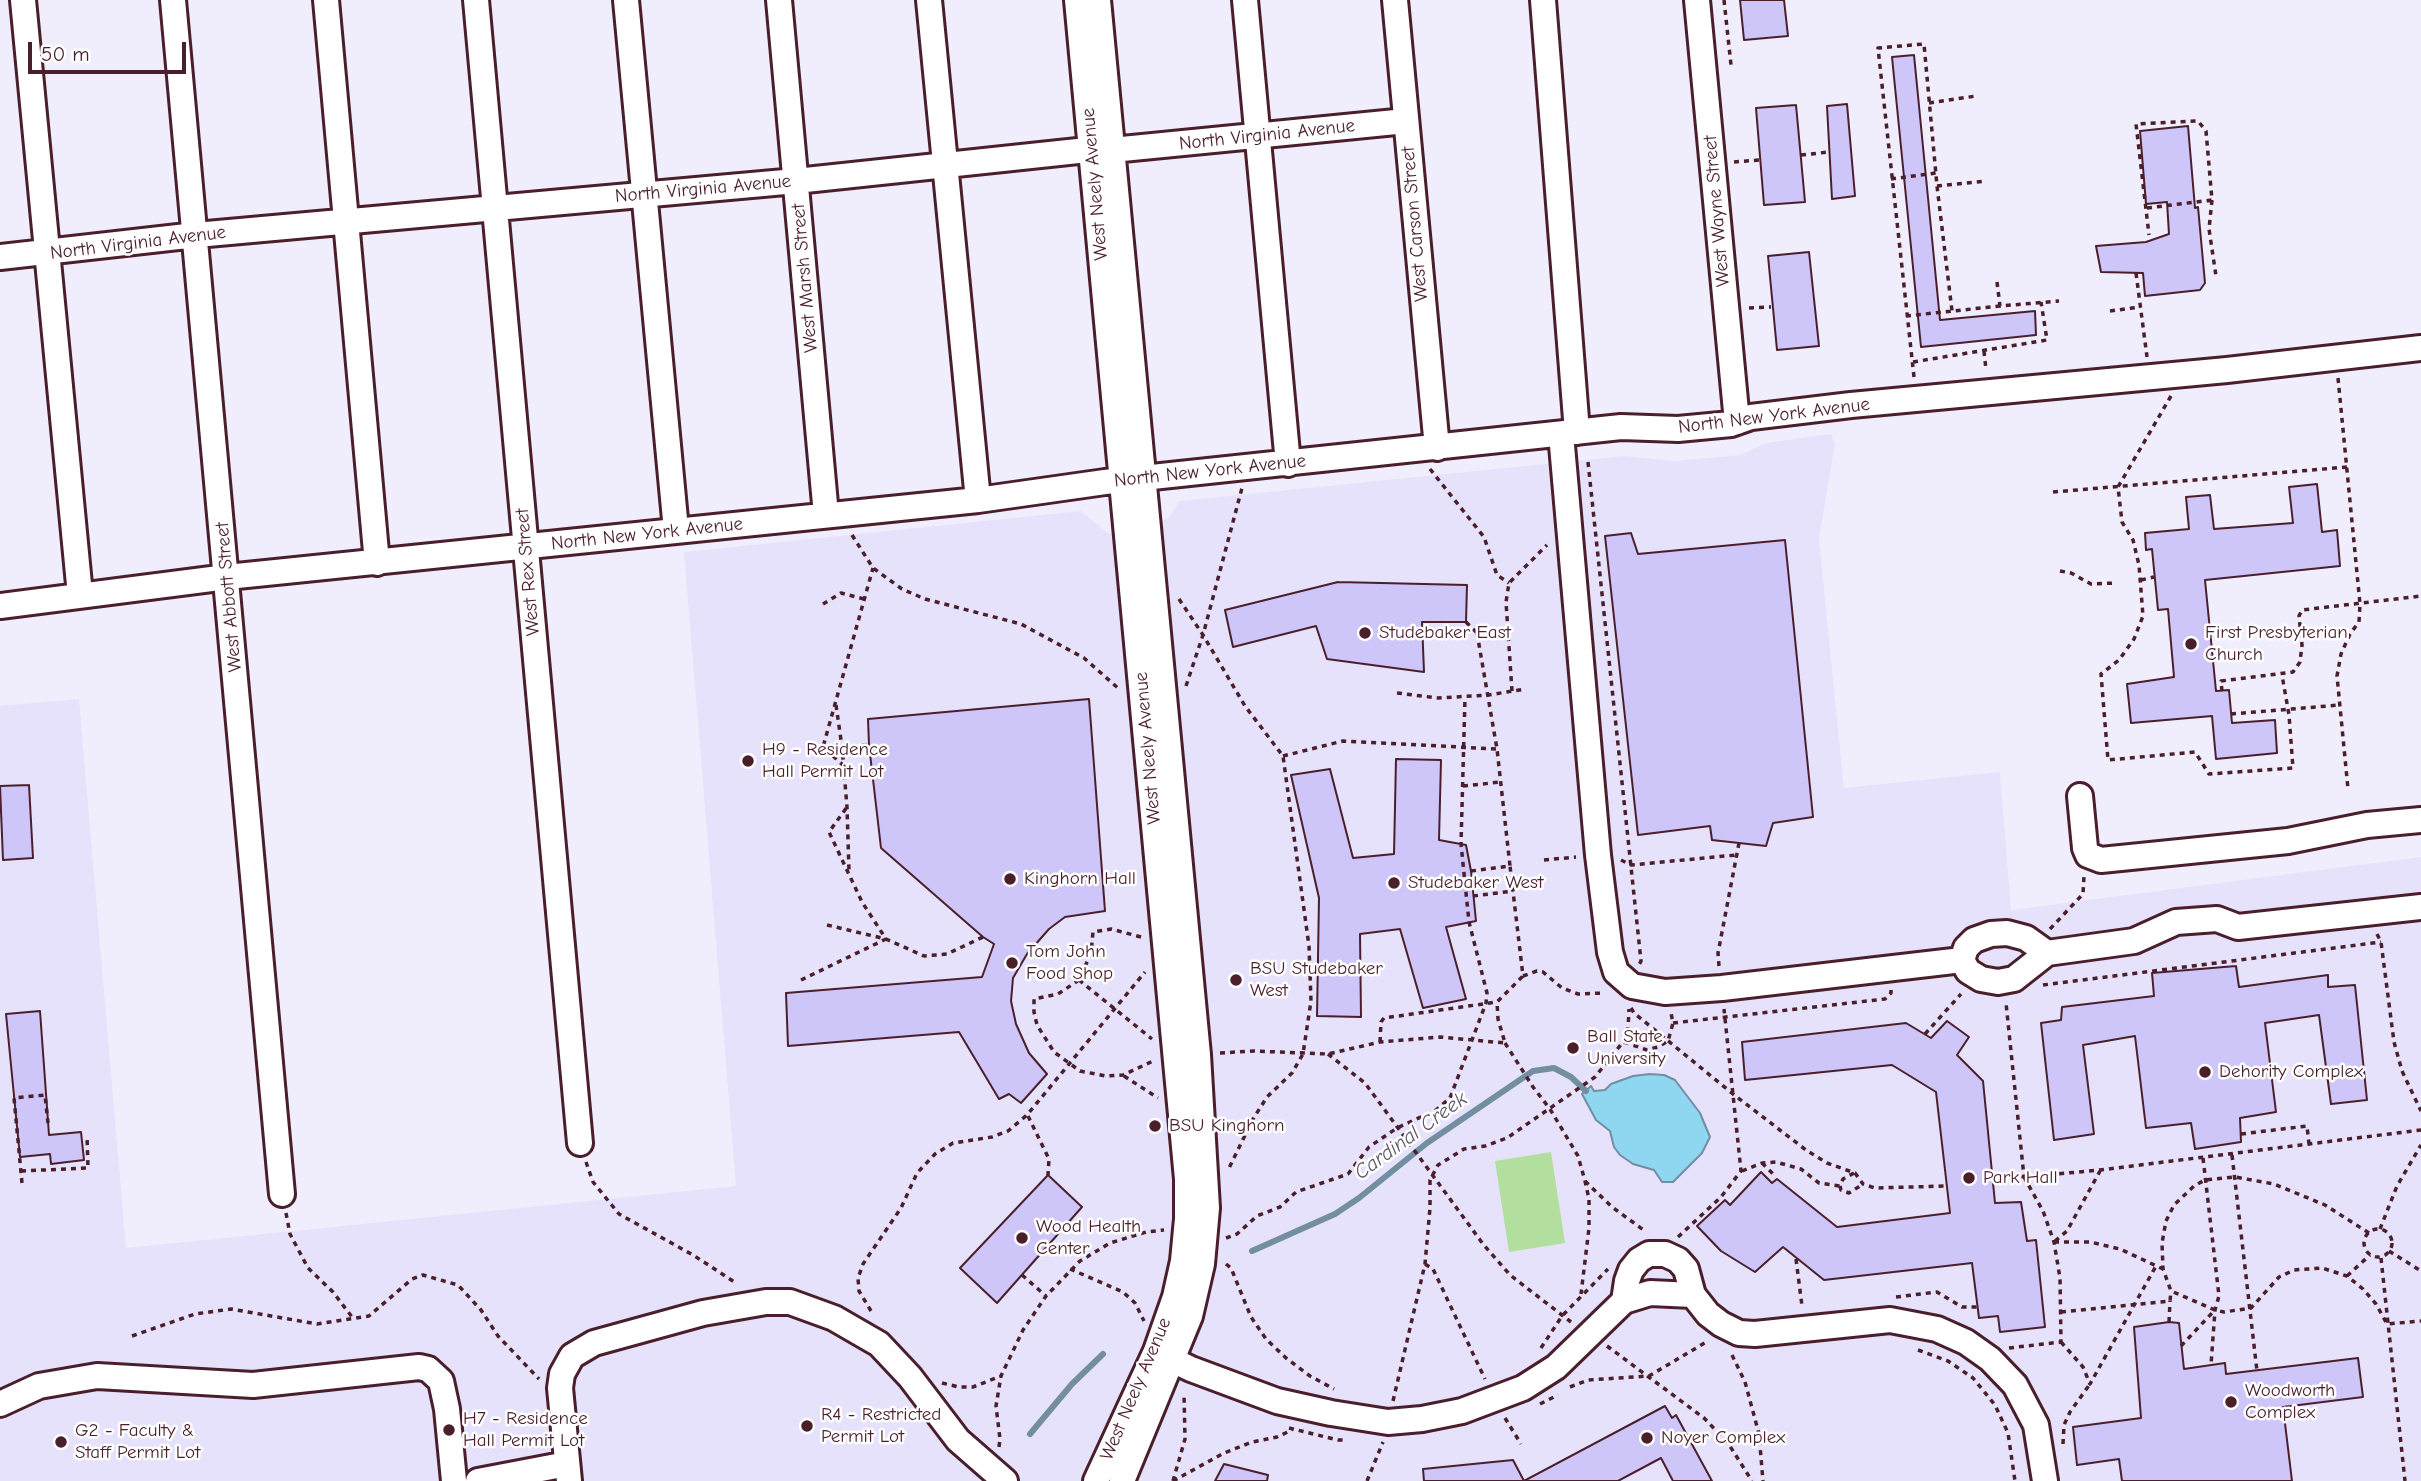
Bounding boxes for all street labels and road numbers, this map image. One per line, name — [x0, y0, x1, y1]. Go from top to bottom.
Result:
street label: West Neely Avenue — [1077, 107, 1113, 261]
street label: North Virginia Avenue — [1178, 114, 1356, 156]
street label: West Wayne Street — [1699, 134, 1735, 288]
street label: West Carson Street — [1397, 145, 1433, 303]
street label: North Virginia Avenue — [614, 170, 792, 208]
street label: West Marsh Street — [787, 202, 823, 354]
street label: North Virginia Avenue — [49, 221, 227, 265]
street label: North New York Avenue — [1677, 393, 1871, 439]
street label: North New York Avenue — [1113, 450, 1307, 492]
street label: West Rex Street — [511, 507, 545, 637]
street label: North New York Avenue — [550, 513, 744, 555]
street label: West Abbott Street — [211, 521, 247, 673]
street label: West Neely Avenue — [1130, 671, 1166, 825]
street label: West Neely Avenue — [1096, 1314, 1176, 1464]

